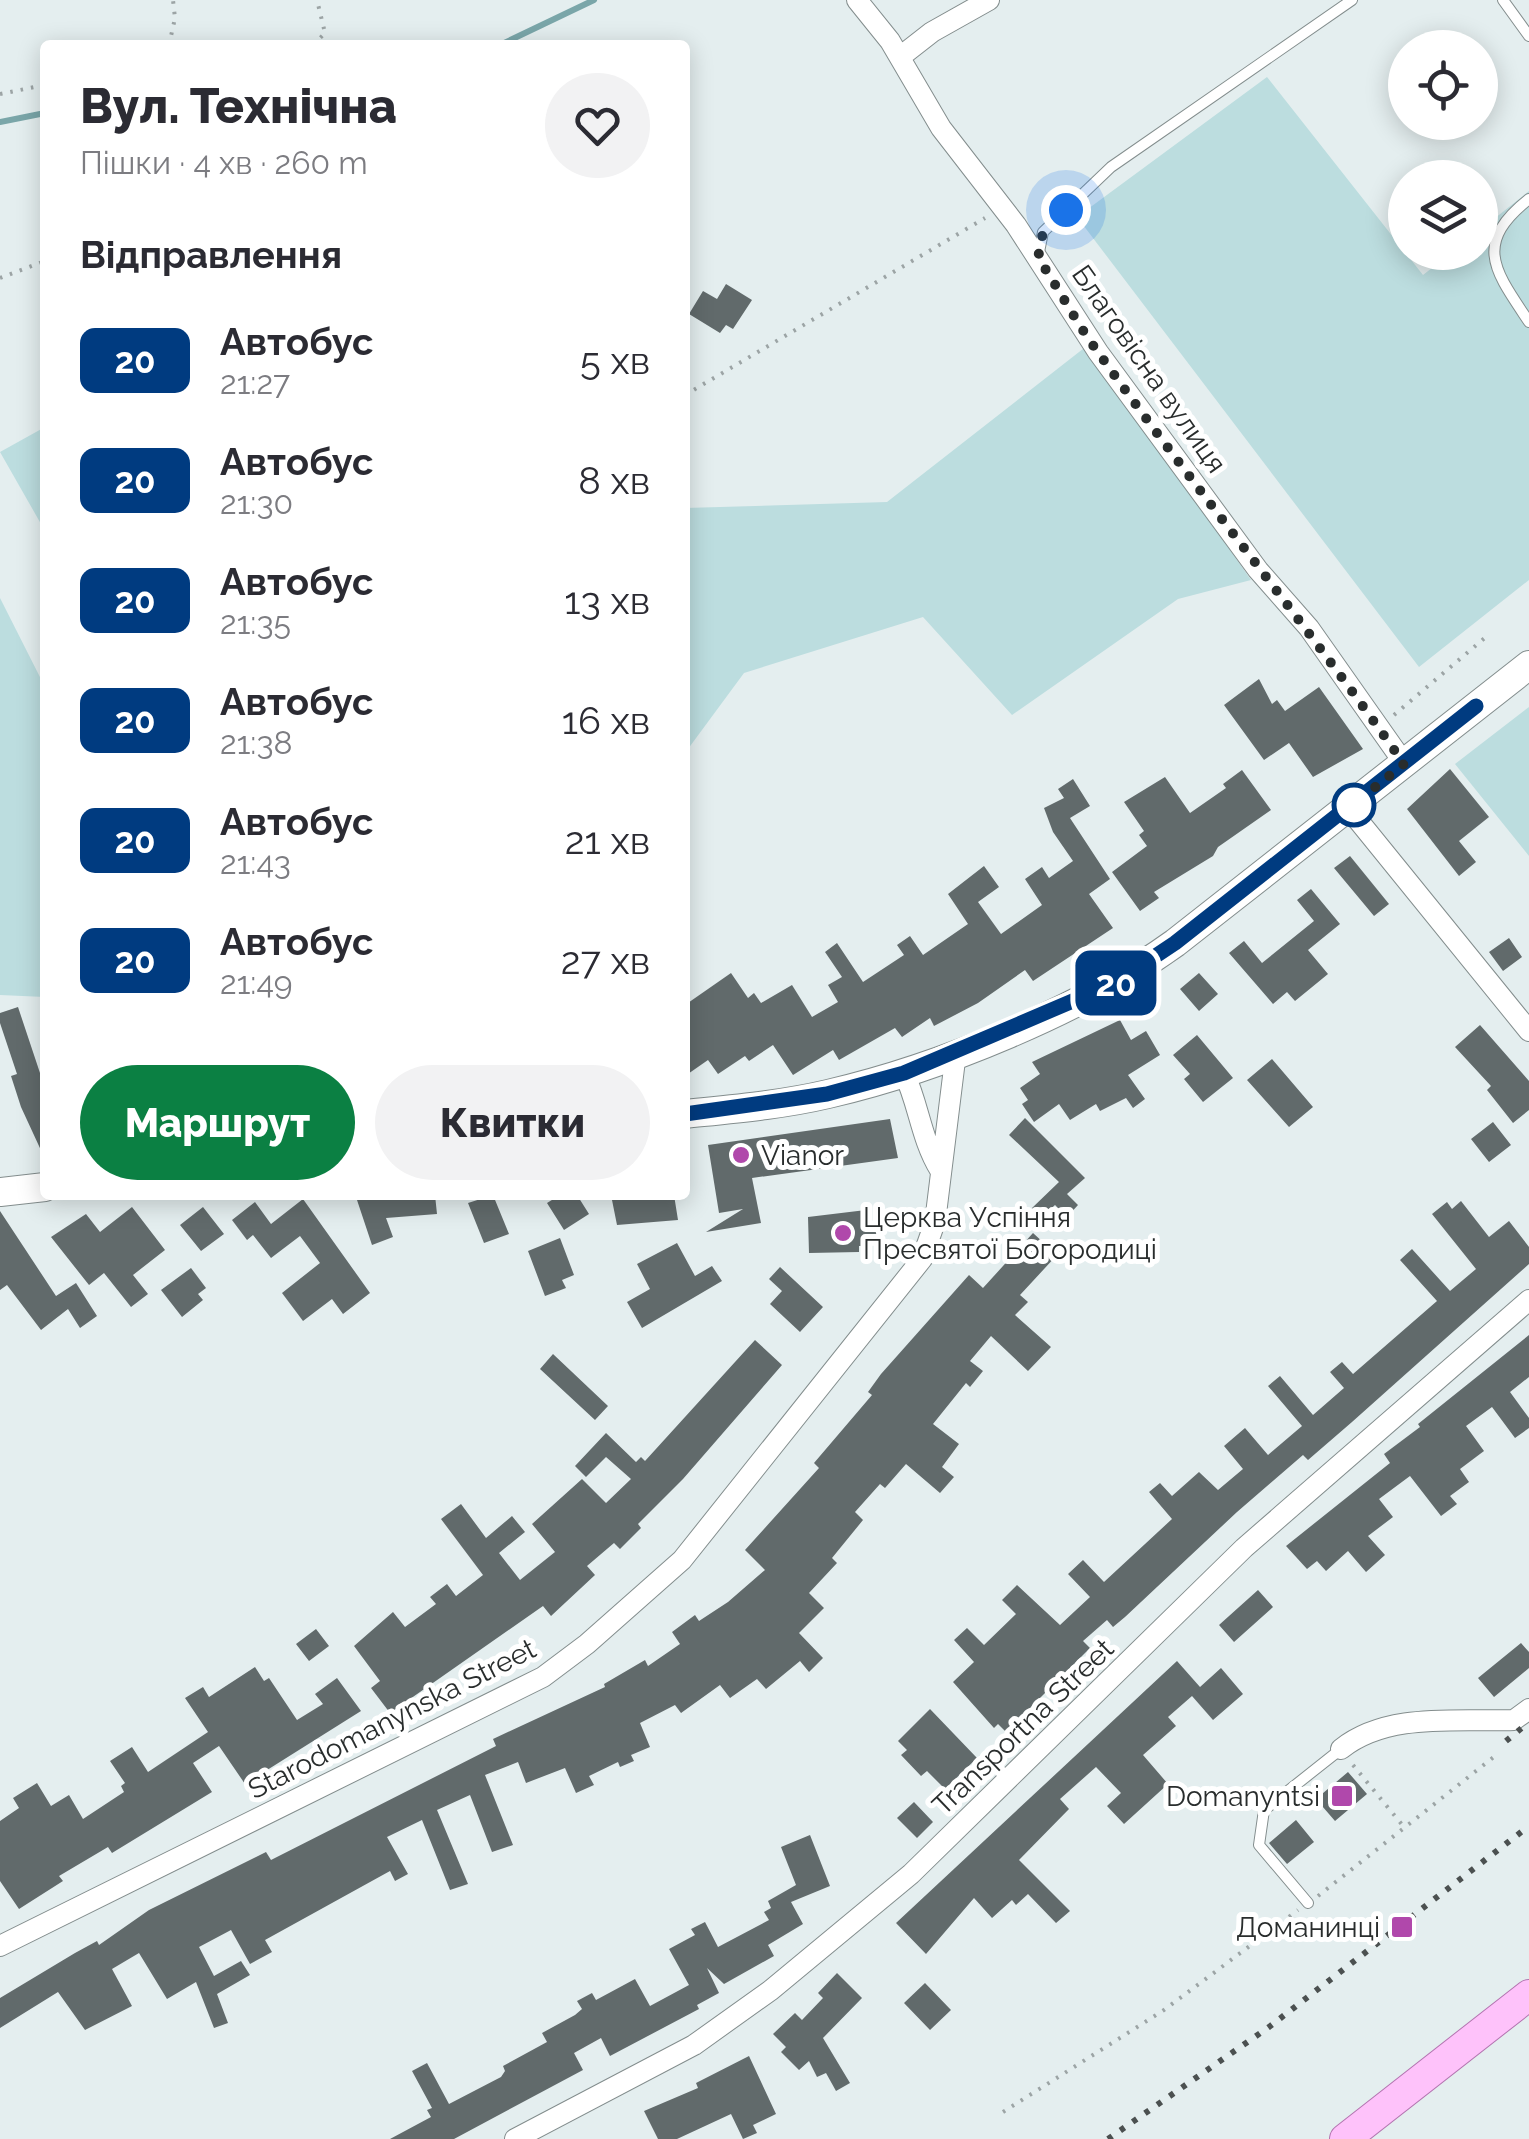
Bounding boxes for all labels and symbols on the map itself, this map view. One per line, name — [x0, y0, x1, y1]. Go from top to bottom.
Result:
your location — [1041, 185, 1091, 235]
street label: Благовісна вулиця — [1065, 259, 1233, 479]
unlabelled marker — [1333, 784, 1375, 826]
line badge: 20 — [1071, 950, 1161, 1016]
place label: Vianor — [761, 1139, 844, 1172]
marker: Vianor — [730, 1144, 752, 1166]
place label: Церква Успіння Пресвятої Богородиці — [863, 1201, 1157, 1266]
marker: Церква Успіння Пресвятої Богородиці — [832, 1222, 854, 1244]
street label: Starodomanynska Street — [243, 1632, 542, 1806]
street label: Transportna Street — [926, 1632, 1121, 1822]
place label: Domanyntsi — [1166, 1780, 1320, 1813]
marker: Domanyntsi — [1329, 1783, 1355, 1809]
place label: Доманинці — [1236, 1911, 1380, 1944]
marker: Доманинці — [1389, 1914, 1415, 1940]

